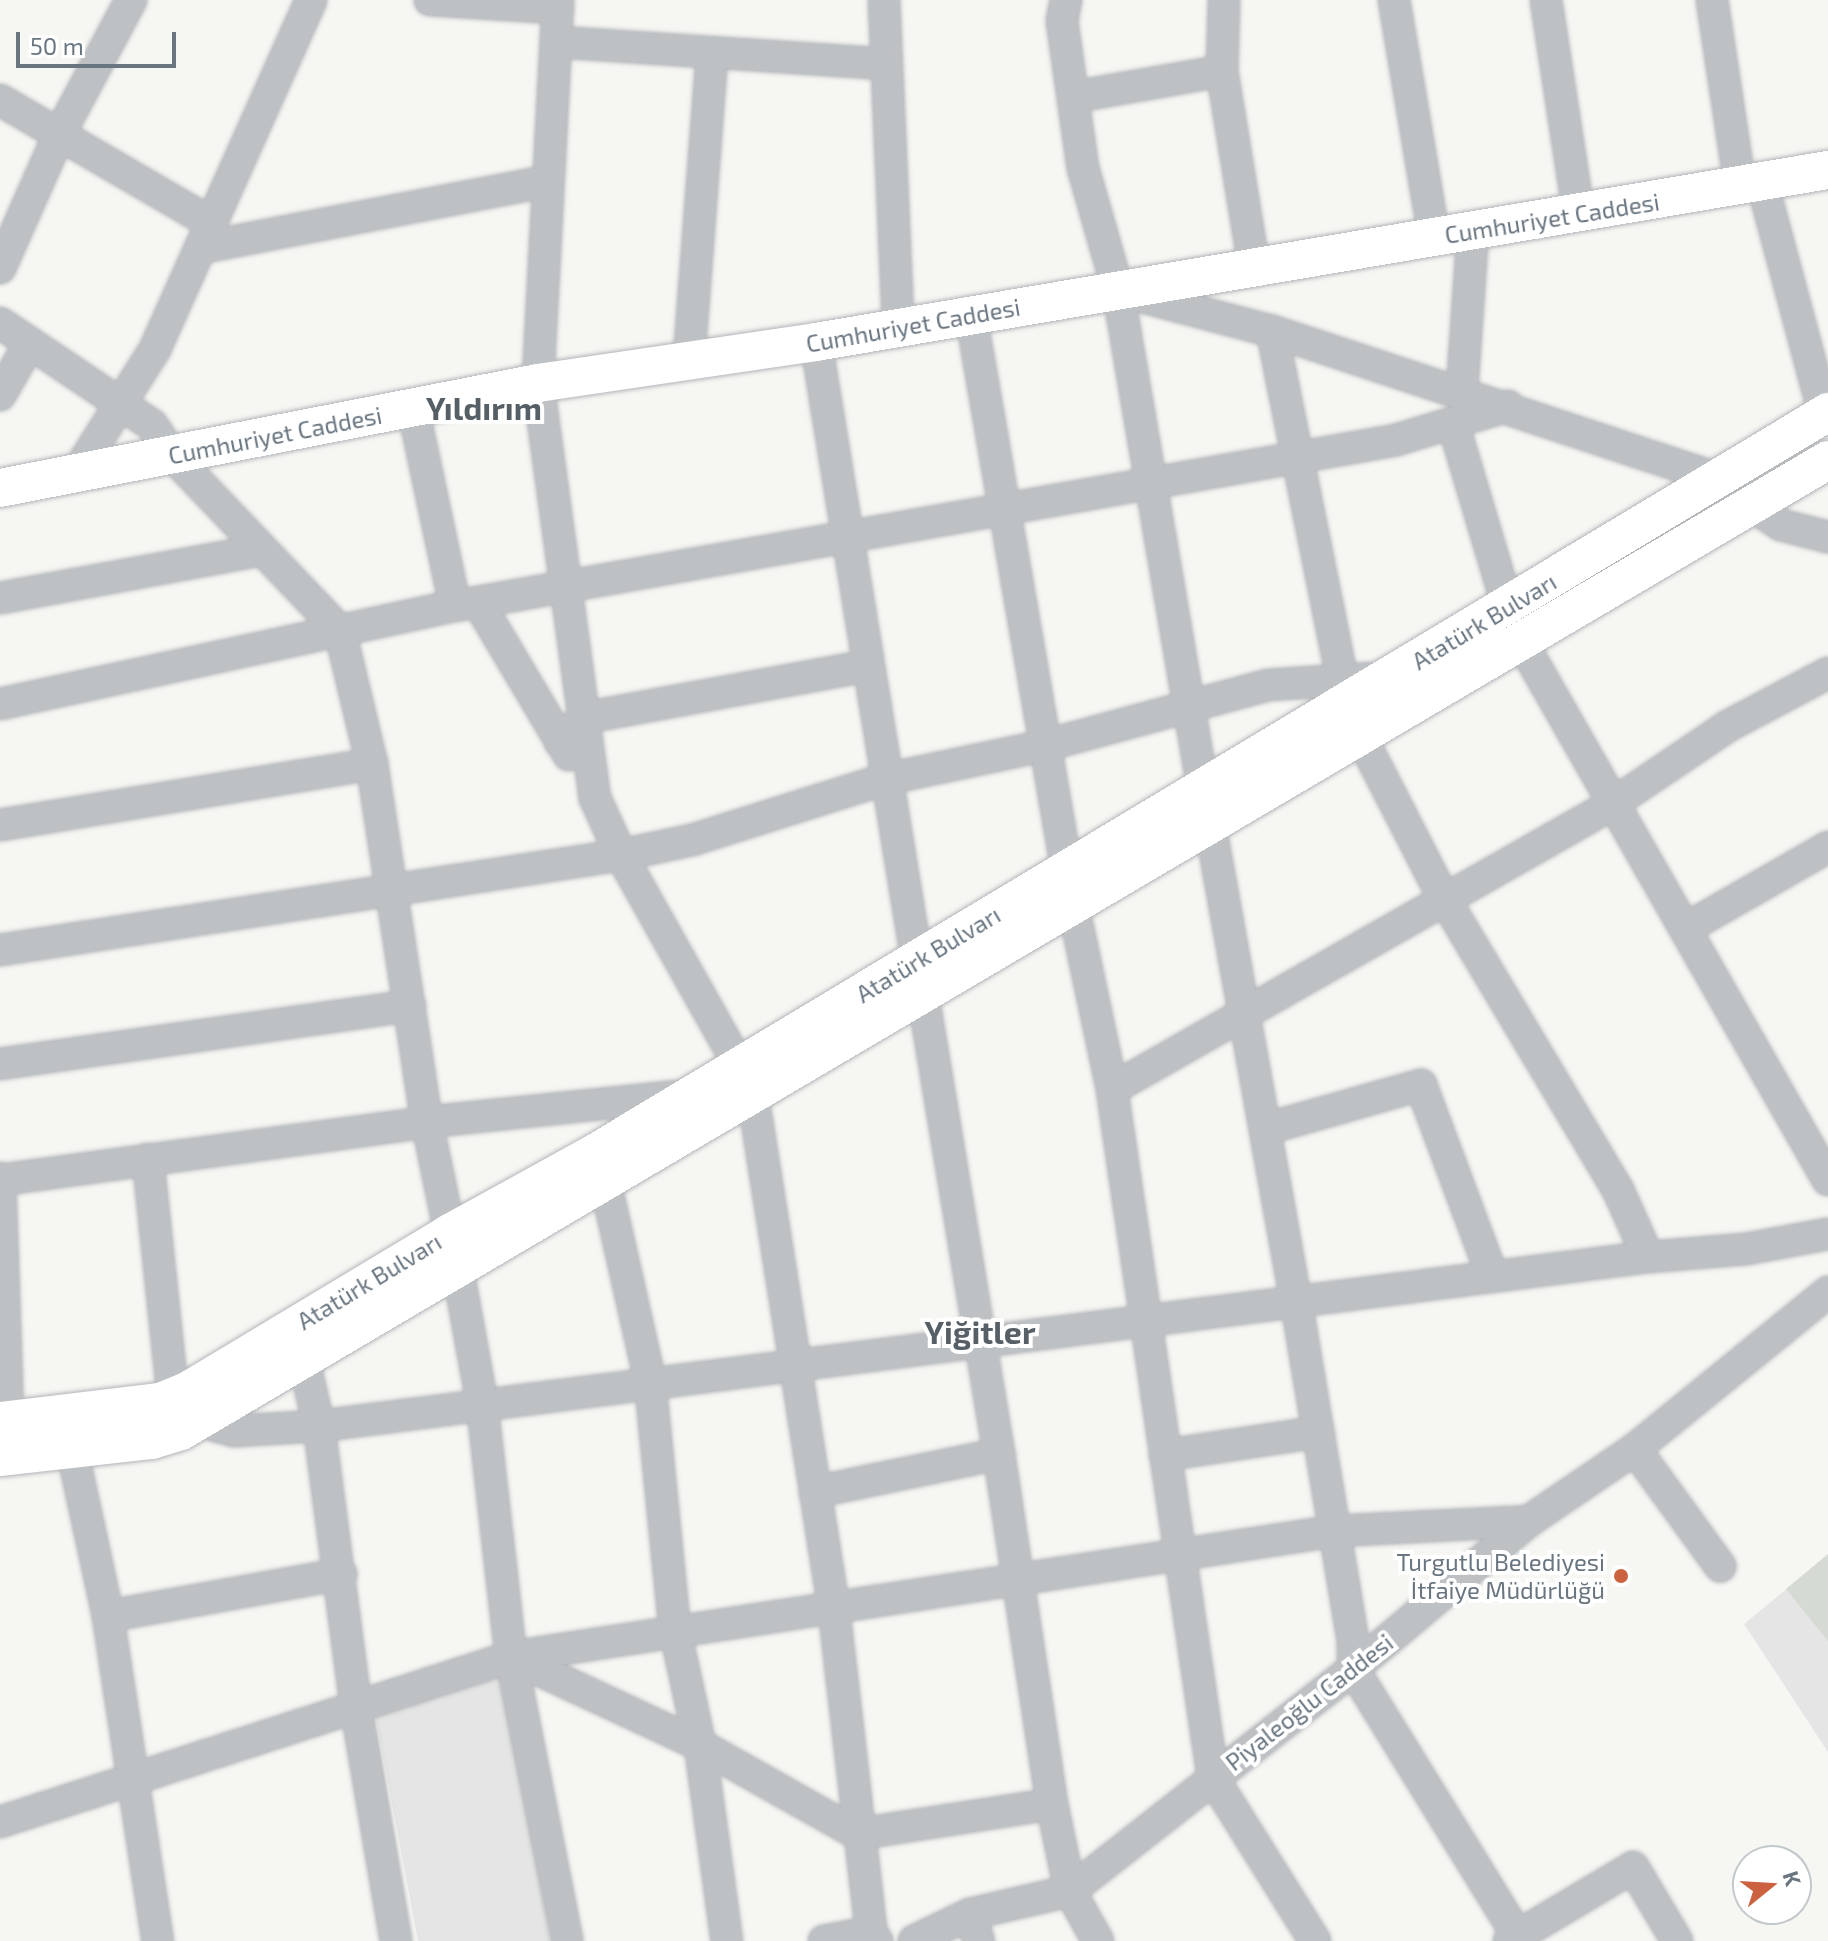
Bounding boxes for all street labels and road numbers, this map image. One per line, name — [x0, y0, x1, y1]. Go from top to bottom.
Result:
street label: Cumhuriyet Caddesi — [1443, 187, 1661, 249]
street label: Cumhuriyet Caddesi — [804, 292, 1022, 358]
street label: Cumhuriyet Caddesi — [166, 400, 384, 470]
street label: Atatürk Bulvarı — [1406, 567, 1562, 675]
street label: Atatürk Bulvarı — [850, 900, 1006, 1008]
street label: Atatürk Bulvarı — [291, 1227, 447, 1335]
street label: Piyaleoğlu Caddesi — [1220, 1628, 1398, 1776]

